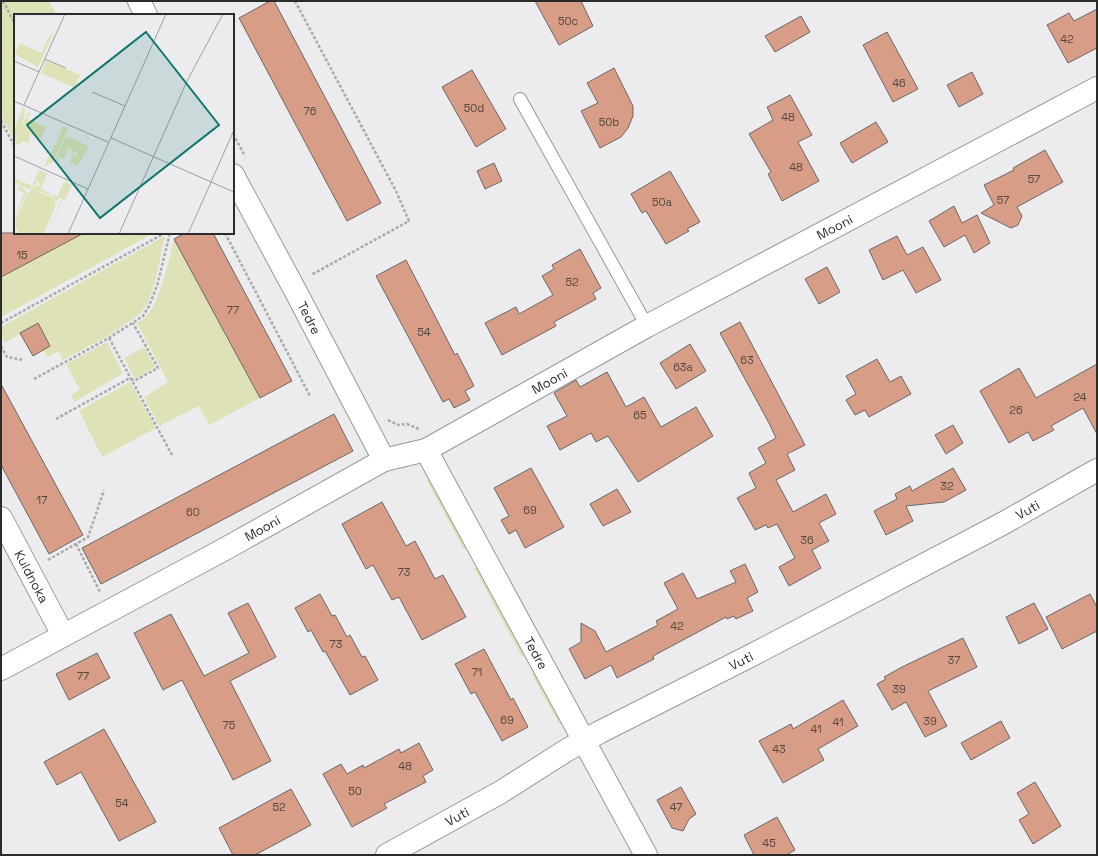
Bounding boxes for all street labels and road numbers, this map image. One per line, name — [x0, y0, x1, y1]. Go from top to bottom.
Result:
street label: Mooni — [814, 211, 856, 244]
street label: Tedre — [293, 299, 325, 337]
street label: Mooni — [529, 364, 571, 398]
street label: Vuti — [1013, 496, 1043, 524]
street label: Mooni — [242, 512, 284, 545]
street label: Kuldnoka — [10, 547, 53, 606]
street label: Tedre — [520, 634, 552, 673]
street label: Vuti — [726, 648, 756, 674]
street label: Vuti — [442, 803, 472, 830]

